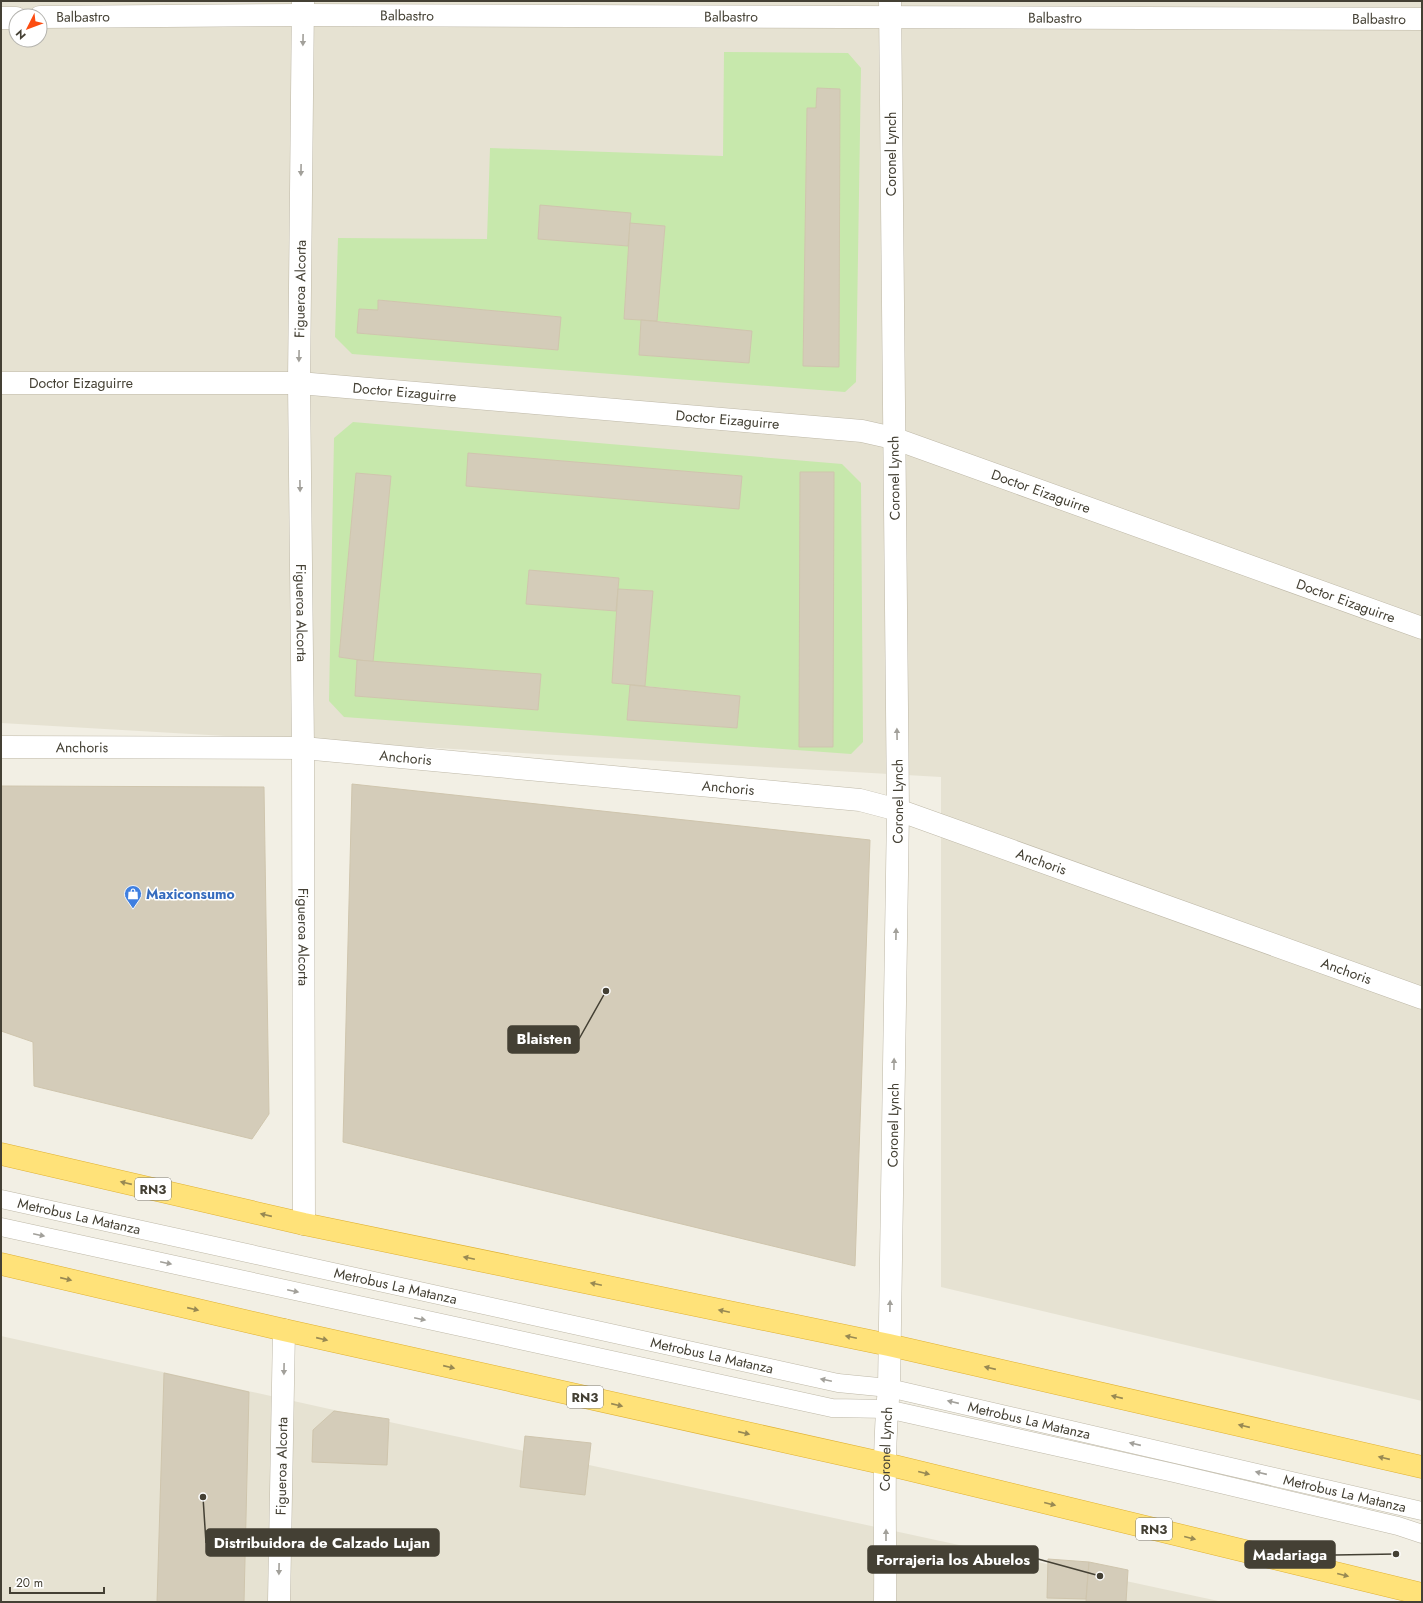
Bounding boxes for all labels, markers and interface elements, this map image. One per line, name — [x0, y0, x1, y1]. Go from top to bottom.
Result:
street label: Balbastro — [380, 5, 434, 25]
street label: Balbastro — [56, 6, 110, 27]
street label: Balbastro — [704, 6, 758, 27]
north arrow — [8, 8, 48, 48]
street label: Balbastro — [1028, 8, 1082, 28]
street label: Balbastro — [1352, 9, 1406, 29]
text: N — [12, 26, 29, 43]
one-way arrow — [300, 34, 306, 47]
street label: Coronel Lynch — [881, 112, 901, 196]
one-way arrow — [298, 164, 305, 176]
street label: Figueroa Alcorta — [289, 240, 311, 338]
one-way arrow — [296, 350, 303, 362]
street label: Doctor Eizaguirre — [29, 373, 133, 393]
street label: Doctor Eizaguirre — [352, 378, 457, 406]
street label: Doctor Eizaguirre — [675, 405, 780, 434]
street label: Coronel Lynch — [883, 436, 905, 520]
street label: Doctor Eizaguirre — [989, 464, 1093, 518]
one-way arrow — [297, 480, 303, 493]
street label: Figueroa Alcorta — [291, 564, 312, 662]
street label: Doctor Eizaguirre — [1293, 574, 1398, 628]
one-way arrow — [894, 727, 900, 740]
street label: Anchoris — [56, 737, 109, 757]
street label: Anchoris — [379, 745, 433, 770]
street label: Coronel Lynch — [887, 759, 908, 844]
street label: Anchoris — [701, 775, 756, 800]
street label: Anchoris — [1013, 843, 1070, 880]
shop icon: Maxiconsumo — [123, 884, 143, 909]
place label: Maxiconsumo — [146, 884, 235, 904]
street label: Figueroa Alcorta — [293, 888, 314, 986]
one-way arrow — [893, 927, 899, 940]
street label: Anchoris — [1318, 953, 1375, 989]
callout: Blaisten — [508, 1026, 579, 1053]
text: Blaisten — [516, 1028, 572, 1050]
one-way arrow — [891, 1057, 897, 1070]
street label: Coronel Lynch — [882, 1083, 904, 1168]
road number: RN3 — [135, 1178, 171, 1200]
one-way arrow — [120, 1179, 132, 1185]
street label: Metrobus La Matanza — [16, 1193, 143, 1239]
one-way arrow — [260, 1212, 272, 1218]
one-way arrow — [33, 1233, 45, 1239]
one-way arrow — [463, 1255, 475, 1261]
one-way arrow — [160, 1261, 172, 1267]
street label: Metrobus La Matanza — [332, 1263, 459, 1309]
one-way arrow — [60, 1277, 72, 1283]
one-way arrow — [590, 1281, 602, 1287]
one-way arrow — [287, 1288, 299, 1294]
one-way arrow — [887, 1299, 893, 1312]
one-way arrow — [187, 1306, 199, 1312]
one-way arrow — [717, 1307, 730, 1313]
one-way arrow — [414, 1316, 426, 1322]
street label: Metrobus La Matanza — [649, 1332, 775, 1379]
one-way arrow — [845, 1333, 857, 1339]
one-way arrow — [316, 1336, 329, 1342]
one-way arrow — [280, 1363, 287, 1375]
one-way arrow — [984, 1364, 996, 1370]
one-way arrow — [443, 1365, 456, 1371]
one-way arrow — [819, 1377, 832, 1383]
road number: RN3 — [567, 1386, 603, 1408]
one-way arrow — [1111, 1393, 1123, 1399]
street label: Metrobus La Matanza — [966, 1396, 1092, 1444]
one-way arrow — [947, 1399, 959, 1405]
one-way arrow — [611, 1402, 623, 1408]
street label: Coronel Lynch — [875, 1406, 897, 1491]
street label: Figueroa Alcorta — [271, 1417, 292, 1515]
one-way arrow — [1237, 1422, 1250, 1428]
one-way arrow — [738, 1430, 750, 1436]
one-way arrow — [1128, 1441, 1141, 1447]
one-way arrow — [1378, 1454, 1390, 1460]
street label: Metrobus La Matanza — [1281, 1469, 1408, 1517]
one-way arrow — [1255, 1470, 1267, 1476]
one-way arrow — [917, 1471, 930, 1477]
one-way arrow — [1044, 1501, 1056, 1507]
road number: RN3 — [1136, 1518, 1172, 1540]
one-way arrow — [883, 1528, 889, 1541]
callout: Distribuidora de Calzado Lujan — [206, 1529, 439, 1556]
text: Distribuidora de Calzado Lujan — [214, 1532, 430, 1554]
one-way arrow — [1184, 1535, 1196, 1541]
callout: Madariaga — [1245, 1541, 1335, 1568]
text: Madariaga — [1253, 1544, 1327, 1566]
callout: Forrajeria los Abuelos — [868, 1546, 1038, 1573]
text: Forrajeria los Abuelos — [876, 1549, 1030, 1571]
one-way arrow — [276, 1563, 282, 1576]
scale bar — [10, 1569, 104, 1595]
one-way arrow — [1337, 1573, 1350, 1579]
text: 20 m — [16, 1574, 43, 1592]

